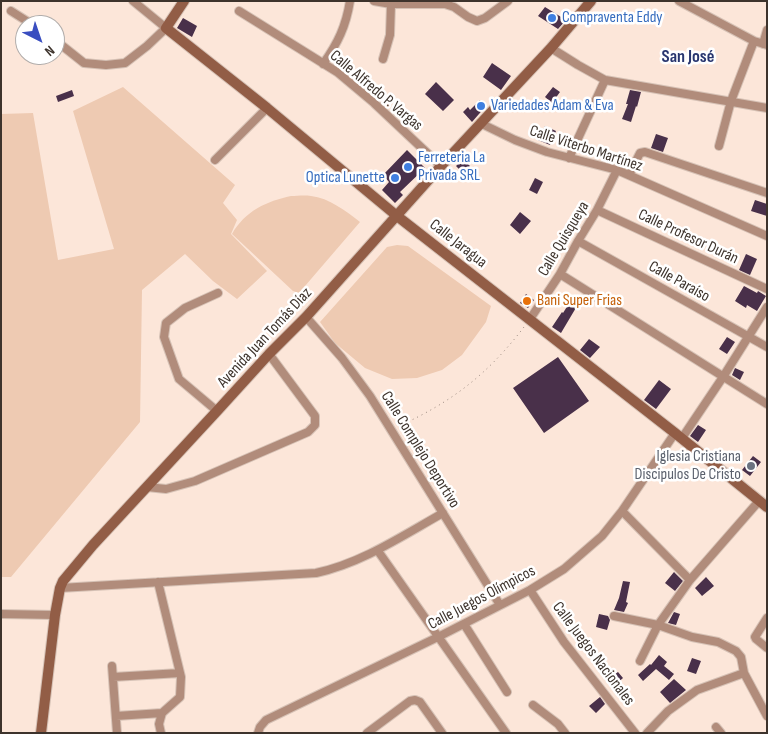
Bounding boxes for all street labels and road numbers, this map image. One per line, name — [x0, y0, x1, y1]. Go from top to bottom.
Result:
street label: Calle Alfredo P. Vargas — [326, 47, 426, 135]
street label: Calle Viterbo Martínez — [527, 122, 645, 176]
street label: Calle Quisqueya — [534, 198, 594, 280]
street label: Calle Profesor Durán — [635, 205, 741, 269]
street label: Calle Jaragua — [425, 216, 491, 272]
street label: Calle Paraíso — [645, 257, 713, 307]
street label: Avenida Juan Tomás Díaz — [214, 284, 316, 392]
street label: Calle Complejo Deportivo — [376, 388, 464, 512]
street label: Calle Juegos Olímpicos — [425, 562, 539, 634]
street label: Calle Juegos Nacionales — [548, 598, 638, 710]

